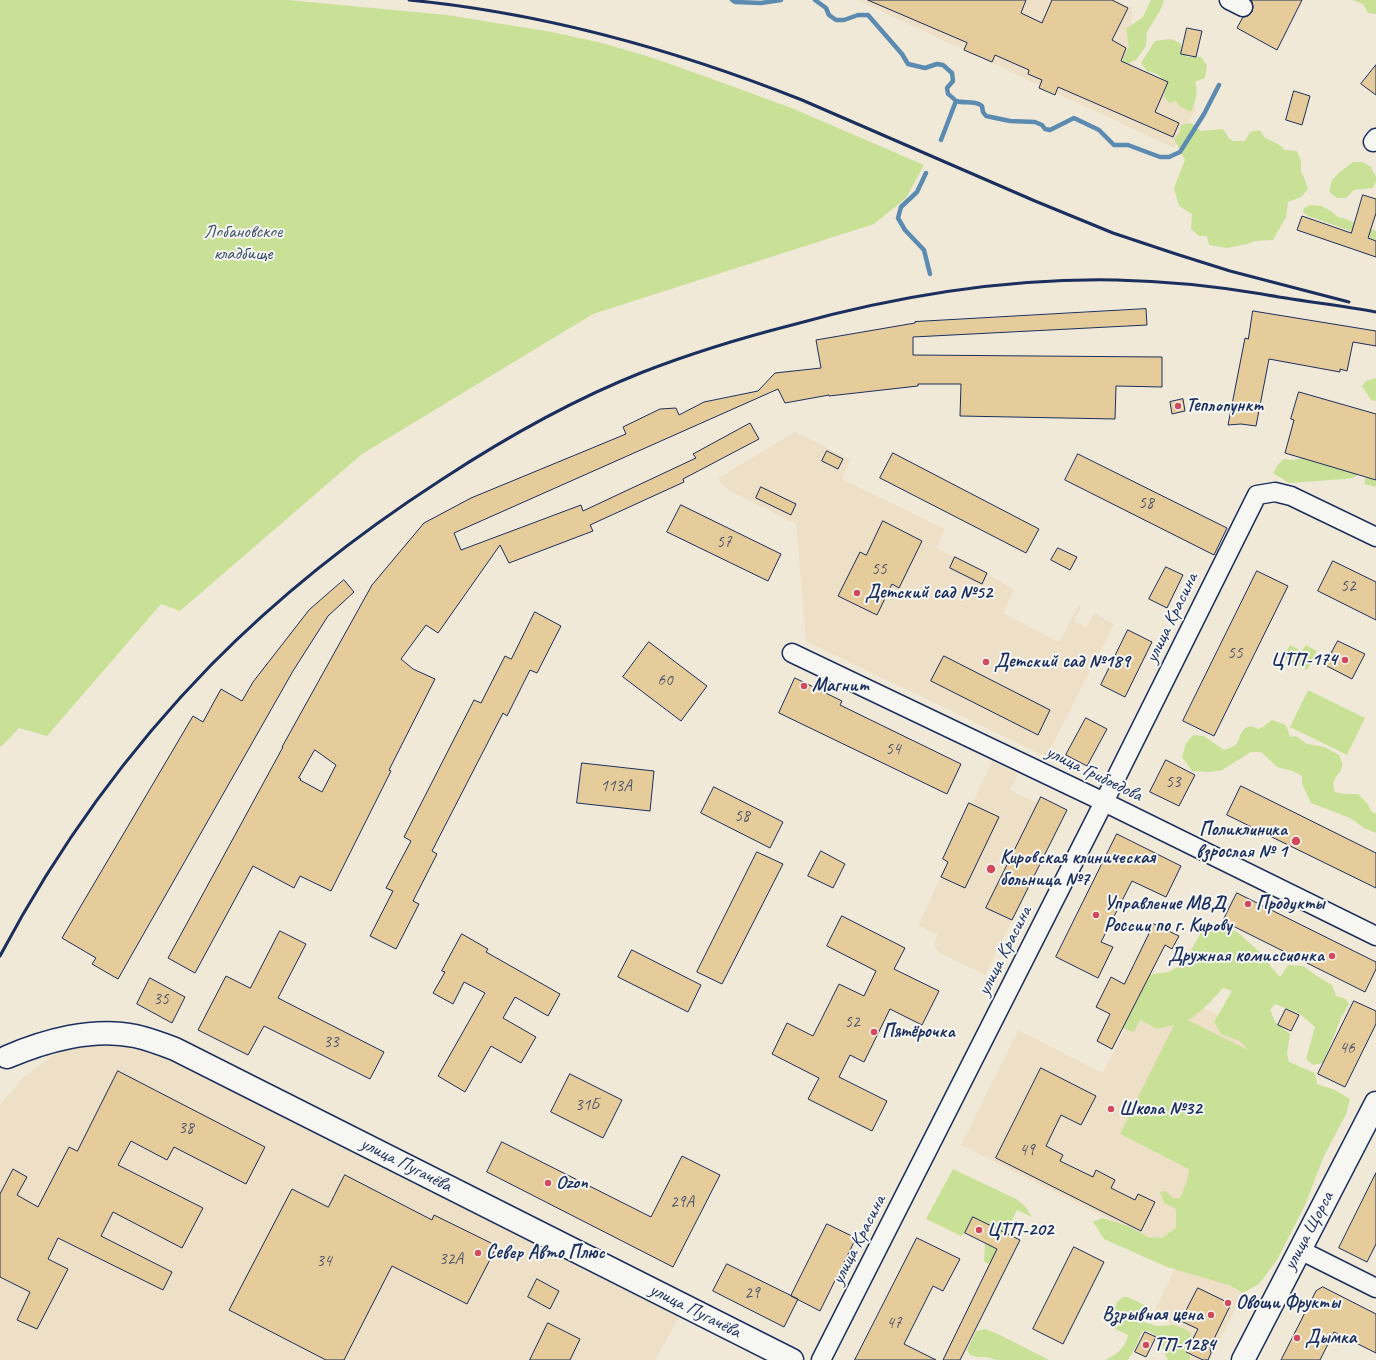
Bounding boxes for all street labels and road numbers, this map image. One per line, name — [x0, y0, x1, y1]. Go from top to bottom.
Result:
street label: улица Красина — [1140, 569, 1204, 667]
street label: улица Грибоедова — [1042, 741, 1146, 807]
street label: улица Красина — [973, 903, 1037, 999]
street label: улица Пугачёва — [357, 1132, 455, 1198]
street label: улица Щорса — [1279, 1188, 1339, 1274]
street label: улица Красина — [827, 1192, 891, 1288]
street label: улица Пугачёва — [646, 1278, 744, 1344]

